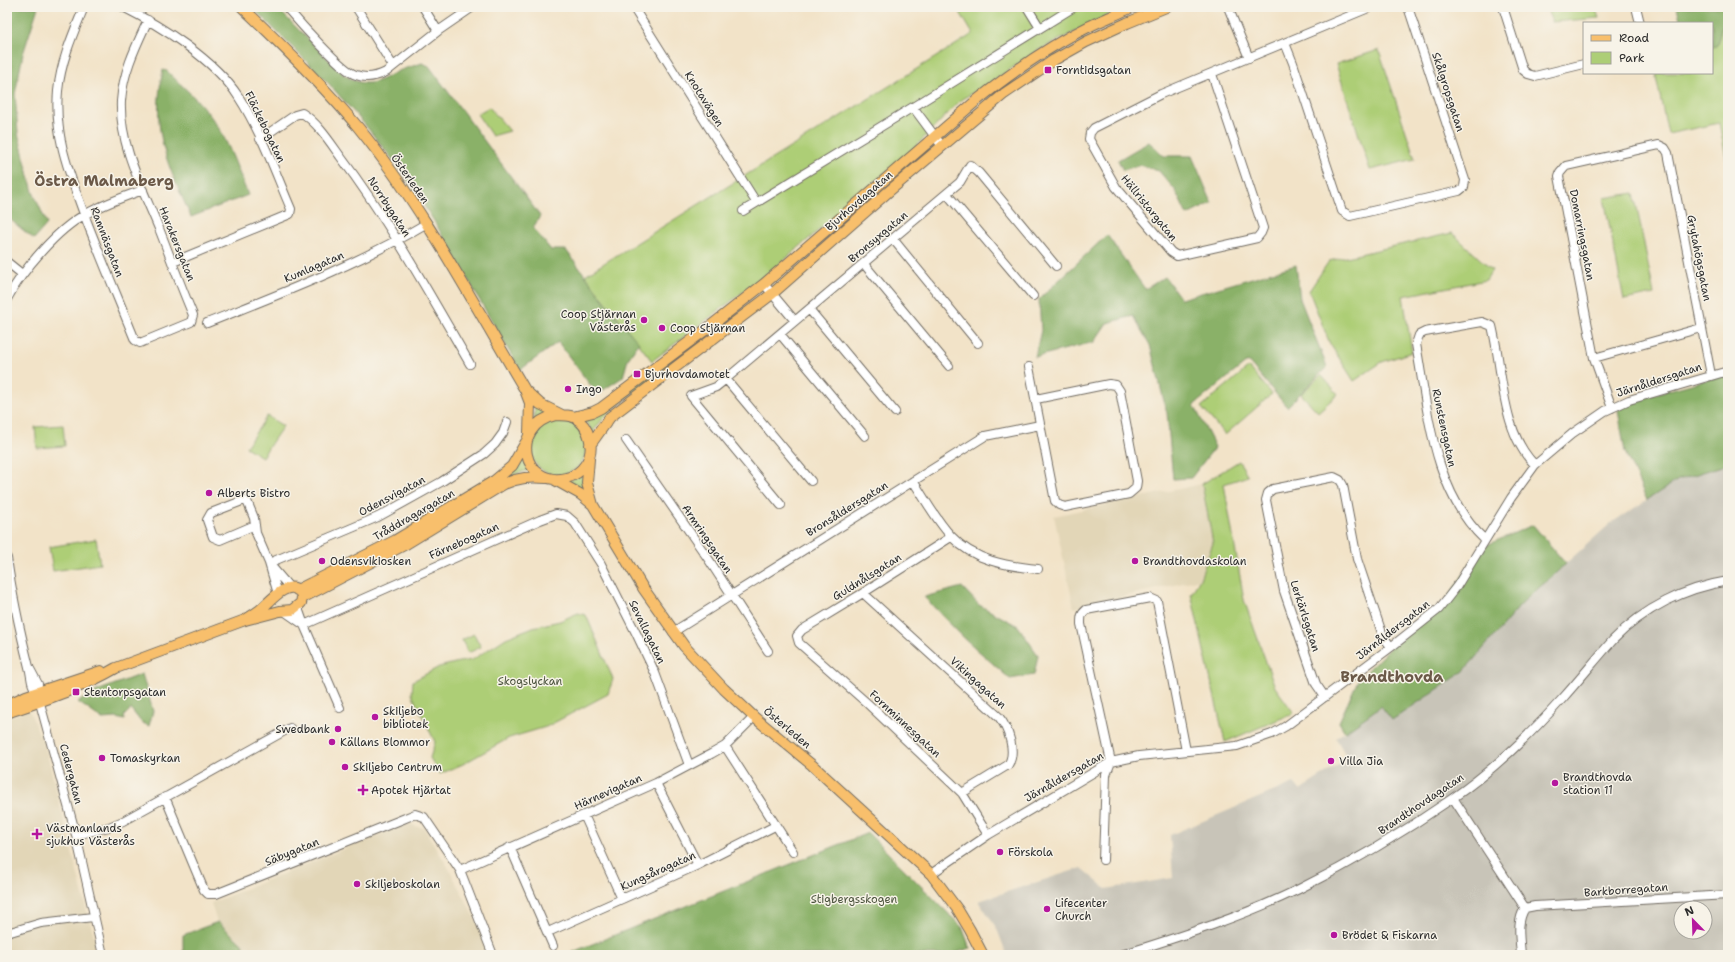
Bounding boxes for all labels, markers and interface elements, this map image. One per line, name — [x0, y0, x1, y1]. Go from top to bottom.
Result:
legend — [1583, 22, 1713, 74]
text: Road — [1619, 30, 1650, 46]
street label: Skålgropsgatan — [1428, 50, 1468, 134]
text: Park — [1619, 50, 1645, 66]
place label: Forntidsgatan — [1056, 63, 1131, 78]
marker: Forntidsgatan — [1043, 65, 1053, 75]
street label: Knotavägen — [681, 68, 727, 130]
street label: Fläckebogatan — [241, 89, 289, 166]
street label: Österleden — [387, 151, 433, 207]
street label: Bjurhovdagatan — [822, 167, 896, 234]
district label: Östra Malmaberg — [34, 171, 174, 191]
street label: Hällristargatan — [1118, 172, 1181, 245]
street label: Norrbygatan — [364, 174, 414, 240]
street label: Domarringsgatan — [1566, 188, 1598, 282]
street label: Harakersgatan — [155, 204, 199, 284]
street label: Ramnäsgatan — [87, 205, 127, 279]
street label: Bronsyxgatan — [845, 208, 911, 266]
street label: Grytahögsgatan — [1683, 214, 1715, 303]
street label: Kumlagatan — [282, 248, 347, 286]
place label: Coop Stjärnan Västerås — [561, 307, 636, 335]
marker: Coop Stjärnan Västerås — [639, 315, 649, 325]
place label: Coop Stjärnan — [670, 321, 745, 336]
marker: Coop Stjärnan — [657, 323, 667, 333]
street label: Järnåldersgatan — [1614, 359, 1704, 401]
place label: Bjurhovdamotet — [645, 367, 730, 382]
marker: Bjurhovdamotet — [632, 369, 642, 379]
place label: Ingo — [576, 382, 602, 397]
marker: Ingo — [563, 384, 573, 394]
street label: Runstensgatan — [1428, 388, 1460, 469]
street label: Odensvigatan — [356, 472, 428, 520]
street label: Bronsåldersgatan — [803, 478, 891, 540]
street label: Tråddragargatan — [371, 485, 458, 544]
place label: Alberts Bistro — [217, 486, 291, 501]
marker: Alberts Bistro — [204, 488, 214, 498]
street label: Armringsgatan — [678, 502, 736, 577]
street label: Färnebogatan — [427, 519, 501, 563]
street label: Guldnålsgatan — [830, 550, 904, 604]
place label: Odensvikiosken — [330, 554, 411, 569]
place label: Brandthovdaskolan — [1143, 554, 1247, 569]
marker: Odensvikiosken — [317, 556, 327, 566]
marker: Brandthovdaskolan — [1130, 556, 1140, 566]
street label: Lerkärlsgatan — [1286, 578, 1324, 654]
street label: Järnåldersgatan — [1353, 597, 1433, 663]
street label: Sevallagatan — [625, 598, 669, 667]
street label: Vikingagatan — [947, 654, 1010, 713]
district label: Brandthovda — [1340, 667, 1444, 687]
park label: Skogslyckan — [498, 674, 563, 689]
place label: Stentorpsgatan — [84, 685, 166, 700]
marker: Stentorpsgatan — [71, 687, 81, 697]
street label: Fornminnesgatan — [866, 687, 944, 761]
place label: Skiljebo bibliotek — [383, 704, 429, 732]
street label: Österleden — [760, 704, 814, 752]
marker: Skiljebo bibliotek — [370, 712, 380, 722]
place label: Swedbank — [276, 722, 330, 737]
marker: Swedbank — [333, 724, 343, 734]
place label: Källans Blommor — [340, 735, 430, 750]
marker: Källans Blommor — [327, 737, 337, 747]
street label: Cedergatan — [56, 742, 86, 806]
street label: Järnåldersgatan — [1022, 748, 1107, 806]
place label: Tomaskyrkan — [110, 751, 180, 766]
marker: Tomaskyrkan — [97, 753, 107, 763]
place label: Villa Jia — [1339, 754, 1383, 769]
marker: Villa Jia — [1326, 756, 1336, 766]
place label: Skiljebo Centrum — [353, 760, 442, 775]
marker: Skiljebo Centrum — [340, 762, 350, 772]
street label: Härnevigatan — [572, 770, 644, 814]
street label: Brandthovdagatan — [1375, 770, 1467, 838]
place label: Brandthovda station 11 — [1563, 770, 1632, 798]
marker: Brandthovda station 11 — [1550, 778, 1560, 788]
place label: Apotek Hjärtat — [371, 783, 451, 798]
marker: Apotek Hjärtat — [358, 785, 368, 795]
place label: Västmanlands sjukhus Västerås — [46, 821, 135, 849]
marker: Västmanlands sjukhus Västerås — [31, 828, 43, 840]
street label: Säbygatan — [263, 834, 322, 870]
place label: Förskola — [1008, 845, 1053, 860]
marker: Förskola — [995, 847, 1005, 857]
street label: Kungsåragatan — [618, 848, 698, 894]
place label: Skiljeboskolan — [365, 877, 440, 892]
marker: Skiljeboskolan — [352, 879, 362, 889]
street label: Barkborregatan — [1584, 880, 1669, 900]
park label: Stigbergsskogen — [811, 892, 898, 907]
place label: Lifecenter Church — [1055, 896, 1107, 924]
north arrow — [1673, 900, 1713, 940]
text: N — [1682, 903, 1696, 920]
marker: Lifecenter Church — [1042, 904, 1052, 914]
place label: Brödet & Fiskarna — [1342, 928, 1437, 943]
marker: Brödet & Fiskarna — [1329, 930, 1339, 940]

